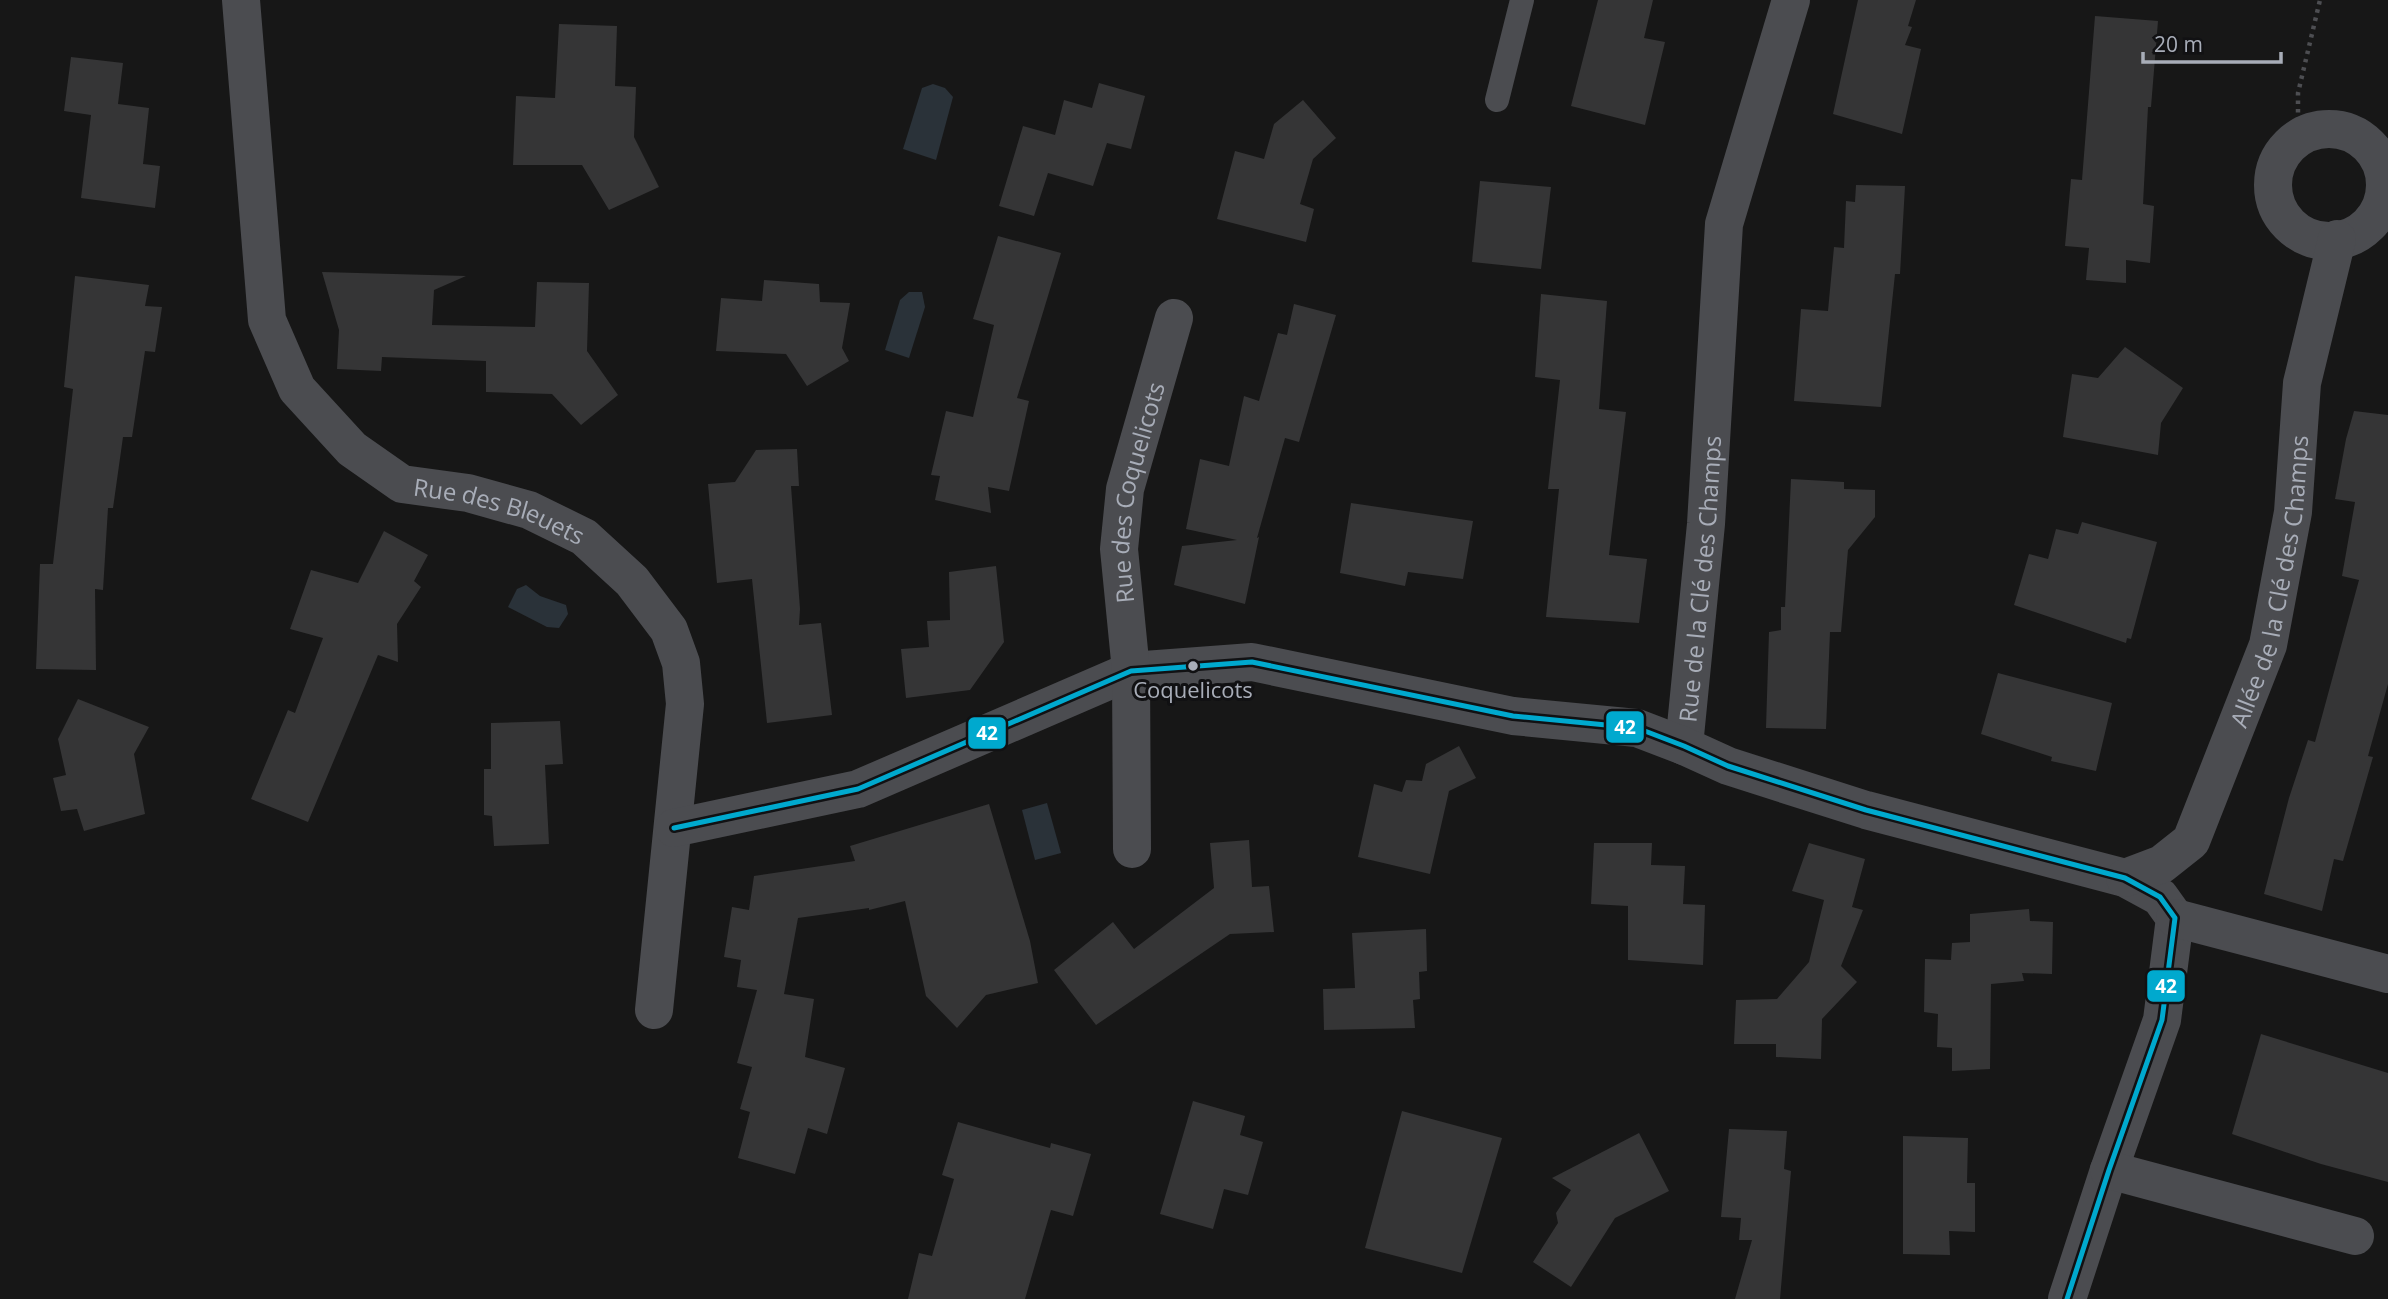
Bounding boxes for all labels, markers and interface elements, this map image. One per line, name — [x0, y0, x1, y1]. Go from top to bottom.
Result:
scale bar — [2143, 21, 2281, 65]
text: 20 m — [2154, 30, 2203, 58]
street label: Rue des Coquelicots — [1102, 378, 1171, 605]
street label: Rue de la Clé des Champs — [1670, 434, 1728, 724]
street label: Allée de la Clé des Champs — [2221, 434, 2315, 732]
street label: Rue des Bleuets — [412, 469, 591, 551]
marker: Coquelicots — [1186, 659, 1200, 673]
place label: Coquelicots — [1133, 674, 1253, 704]
line badge: 42 — [1605, 710, 1645, 744]
text: 42 — [1614, 714, 1636, 740]
line badge: 42 — [967, 716, 1007, 750]
text: 42 — [976, 720, 998, 746]
line badge: 42 — [2146, 969, 2186, 1003]
text: 42 — [2155, 973, 2177, 999]

